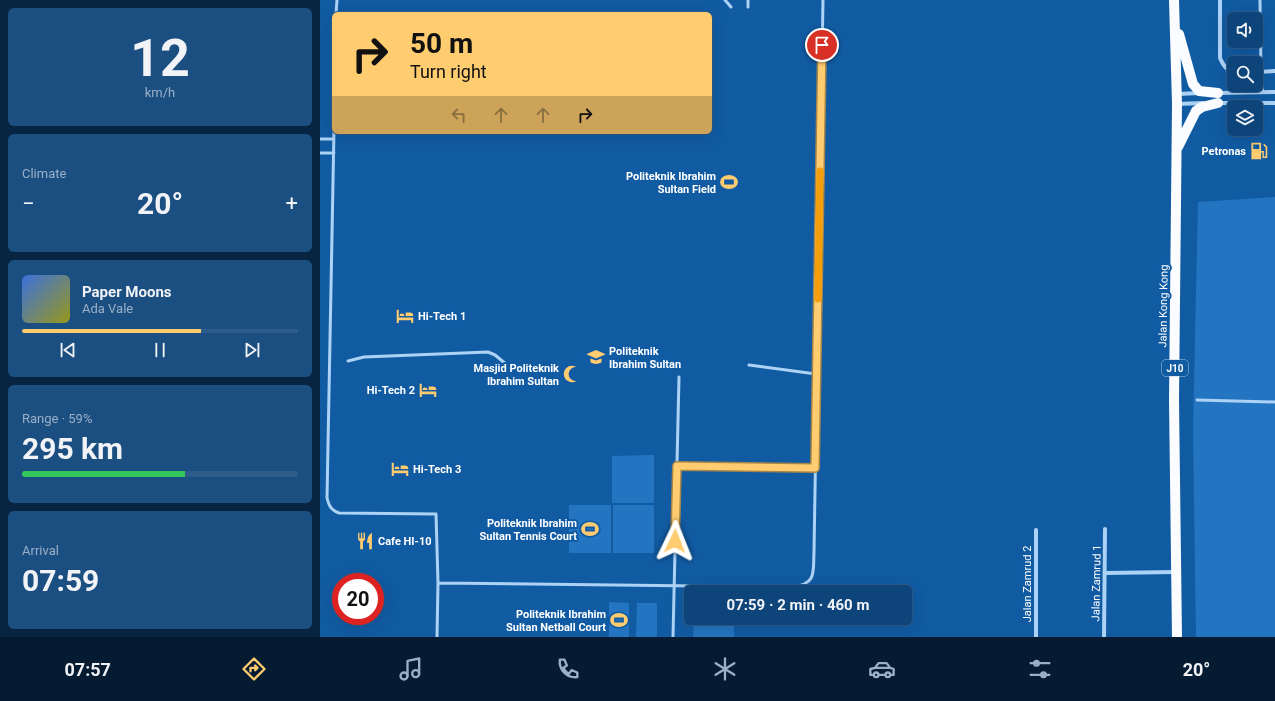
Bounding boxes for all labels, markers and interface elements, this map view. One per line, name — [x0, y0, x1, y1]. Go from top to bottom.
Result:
map controls — [1227, 12, 1263, 136]
button: sound — [1227, 12, 1263, 48]
text: 50 m — [410, 27, 473, 60]
text: 12 — [130, 28, 190, 89]
icon: right — [344, 28, 396, 80]
pin — [805, 28, 839, 62]
icon: arrive — [811, 34, 833, 56]
button: search — [1227, 56, 1263, 92]
text: Turn right — [410, 61, 487, 82]
text: km/h — [145, 85, 175, 100]
button: layers — [1227, 100, 1263, 136]
icon: left — [448, 104, 470, 126]
icon: ahead — [490, 104, 512, 126]
icon: ahead — [532, 104, 554, 126]
icon: right — [574, 104, 596, 126]
fuel station icon: Petronas — [1249, 141, 1269, 161]
place label: Petronas — [1202, 145, 1246, 158]
text: Climate — [22, 166, 66, 181]
place label: Politeknik Ibrahim Sultan Field — [626, 170, 716, 196]
sports icon: Politeknik Ibrahim Sultan Field — [719, 172, 739, 192]
text: 20° — [137, 186, 183, 221]
text: − — [22, 191, 35, 216]
text: + — [286, 191, 298, 216]
street label: Jalan Kong Kong — [1156, 264, 1171, 348]
text: Paper Moons — [82, 283, 172, 301]
text: Ada Vale — [82, 301, 133, 316]
hotel icon: Hi-Tech 1 — [395, 306, 415, 326]
place label: Hi-Tech 1 — [418, 310, 466, 323]
icon: previous — [57, 339, 79, 361]
icon: pause — [149, 339, 171, 361]
icon: next — [241, 339, 263, 361]
place label: Politeknik Ibrahim Sultan — [609, 345, 681, 371]
school or university icon: Politeknik Ibrahim Sultan — [586, 347, 606, 367]
road number: J10 — [1162, 360, 1188, 376]
place label: Masjid Politeknik Ibrahim Sultan — [474, 362, 559, 388]
mosque icon: Masjid Politeknik Ibrahim Sultan — [562, 364, 582, 384]
hotel icon: Hi-Tech 2 — [418, 380, 438, 400]
place label: Hi-Tech 2 — [367, 384, 415, 397]
text: Range · 59% — [22, 411, 92, 426]
text: 295 km — [22, 431, 123, 466]
hotel icon: Hi-Tech 3 — [390, 459, 410, 479]
place label: Hi-Tech 3 — [413, 463, 461, 476]
place label: Politeknik Ibrahim Sultan Tennis Court — [479, 517, 577, 543]
sports icon: Politeknik Ibrahim Sultan Tennis Court — [580, 519, 600, 539]
position arrow — [654, 520, 696, 562]
restaurant icon: Cafe HI-10 — [355, 531, 375, 551]
place label: Cafe HI-10 — [378, 535, 432, 548]
text: Arrival — [22, 543, 59, 558]
street label: Jalan Zamrud 1 — [1089, 545, 1104, 621]
street label: Jalan Zamrud 2 — [1021, 546, 1034, 622]
text: 07:59 — [22, 563, 99, 598]
speed limit sign: 20 — [332, 573, 384, 625]
text: 07:59 · 2 min · 460 m — [727, 596, 869, 614]
place label: Politeknik Ibrahim Sultan Netball Court — [506, 608, 606, 634]
sports icon: Politeknik Ibrahim Sultan Netball Court — [609, 610, 629, 630]
icon: directions — [240, 655, 268, 683]
icon: music — [397, 655, 425, 683]
icon: phone — [554, 655, 582, 683]
icon: climate — [711, 655, 739, 683]
icon: car — [868, 655, 896, 683]
icon: filters — [1026, 655, 1054, 683]
text: 07:57 — [65, 659, 111, 680]
text: 20° — [1183, 659, 1210, 680]

